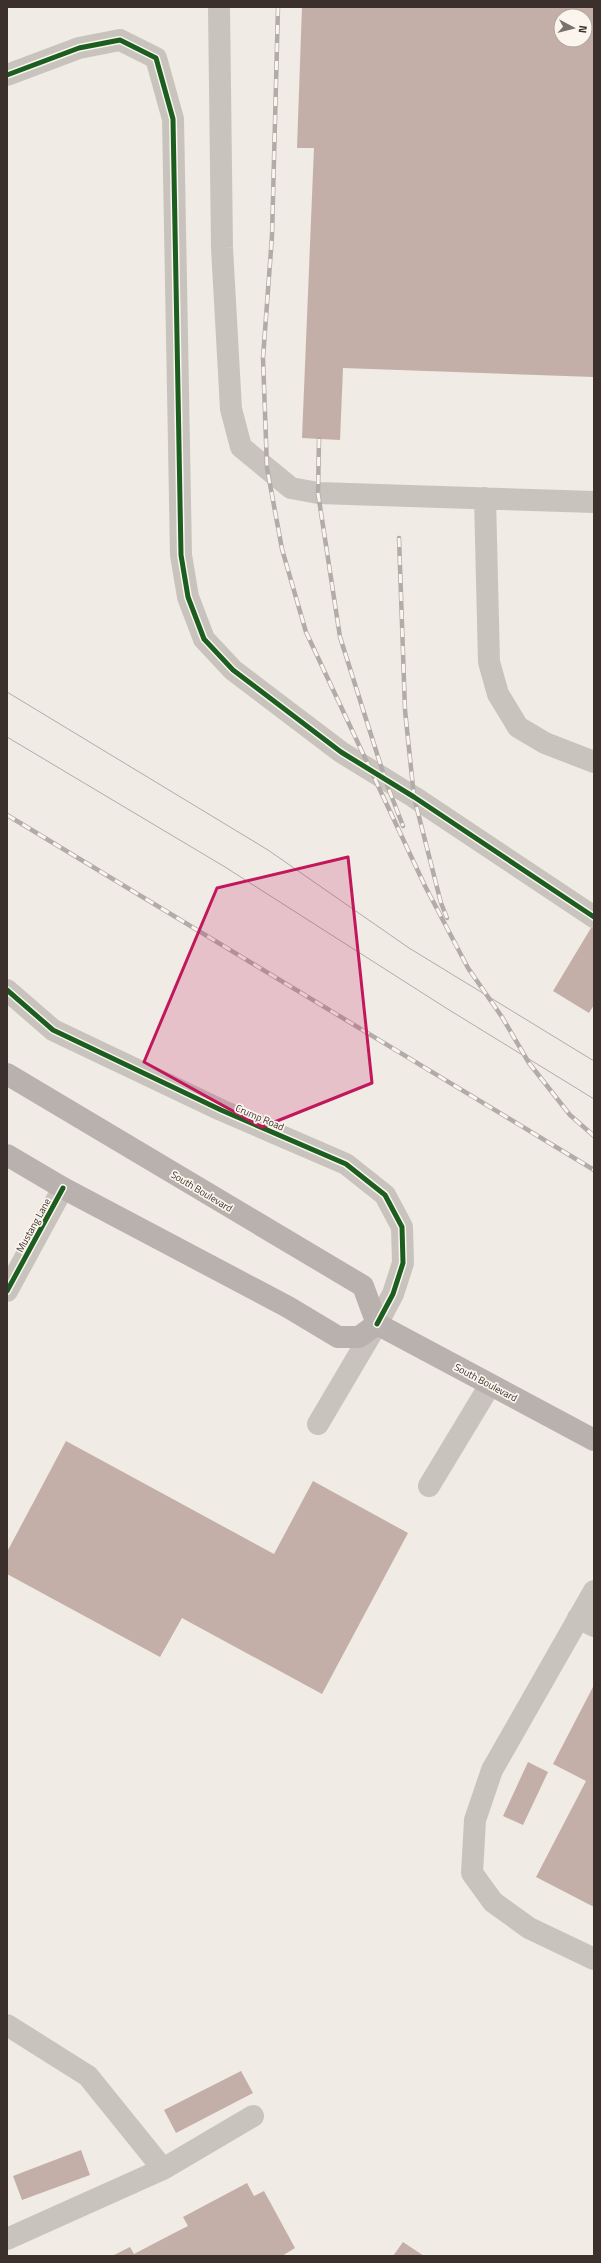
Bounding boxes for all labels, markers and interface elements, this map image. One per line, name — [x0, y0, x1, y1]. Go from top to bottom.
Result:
north arrow — [553, 8, 593, 48]
text: N — [575, 24, 591, 34]
street label: Crump Road — [233, 1100, 287, 1134]
street label: South Boulevard — [168, 1167, 235, 1216]
street label: Mustang Lane — [12, 1195, 54, 1255]
street label: South Boulevard — [452, 1360, 520, 1405]

